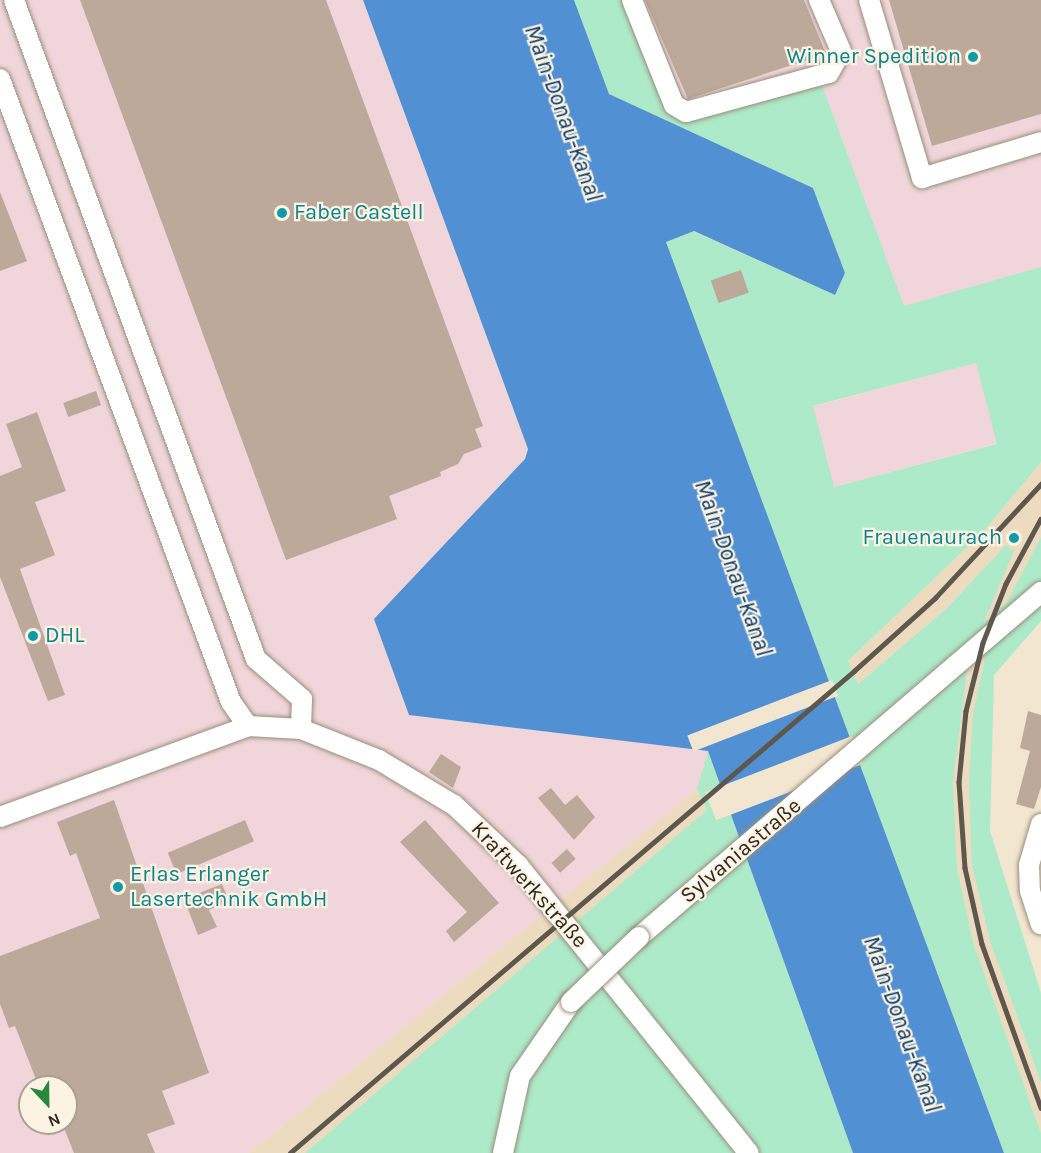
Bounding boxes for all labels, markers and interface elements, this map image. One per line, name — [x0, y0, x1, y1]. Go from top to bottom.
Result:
water label: Main-Donau-Kanal — [518, 21, 608, 205]
place label: Winner Spedition — [787, 44, 961, 70]
marker: Winner Spedition — [966, 50, 980, 64]
place label: Faber Castell — [294, 200, 424, 226]
marker: Faber Castell — [275, 206, 289, 220]
water label: Main-Donau-Kanal — [688, 476, 778, 660]
place label: Frauenaurach — [862, 525, 1002, 551]
marker: Frauenaurach — [1007, 531, 1021, 545]
place label: DHL — [45, 623, 85, 649]
marker: DHL — [26, 629, 40, 643]
street label: Sylvaniastraße — [675, 793, 807, 909]
street label: Kraftwerkstraße — [465, 816, 593, 954]
place label: Erlas Erlanger Lasertechnik GmbH — [130, 861, 327, 912]
marker: Erlas Erlanger Lasertechnik GmbH — [111, 880, 125, 894]
water label: Main-Donau-Kanal — [857, 932, 947, 1116]
north arrow — [18, 1075, 78, 1135]
text: N — [45, 1109, 63, 1131]

